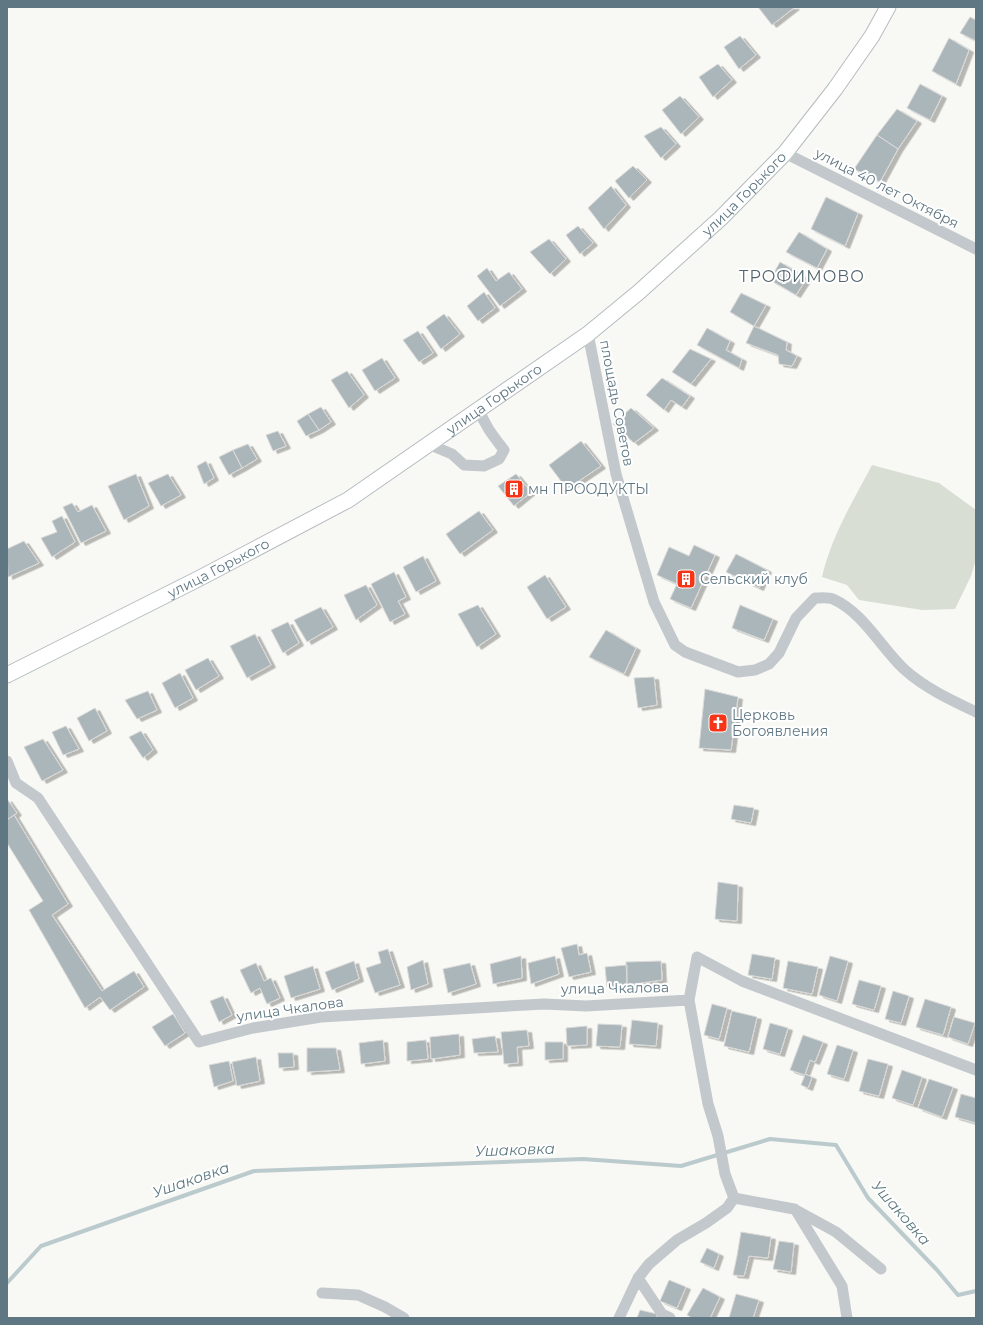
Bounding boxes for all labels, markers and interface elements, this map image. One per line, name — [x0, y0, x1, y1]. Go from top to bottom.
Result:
street label: улица 40 лет Октября — [811, 143, 962, 232]
street label: улица Горького — [697, 148, 790, 241]
district label: ТРОФИМОВО — [739, 267, 865, 286]
street label: площадь Советов — [596, 338, 638, 468]
street label: улица Горького — [442, 360, 545, 439]
building icon: мн ПРООДУКТЫ — [503, 478, 525, 500]
place label: мн ПРООДУКТЫ — [528, 480, 649, 498]
street label: улица Горького — [164, 534, 272, 602]
building icon: Сельский клуб — [675, 568, 697, 590]
place label: Сельский клуб — [700, 570, 808, 588]
place label: Церковь Богоявления — [732, 706, 828, 740]
church icon: Церковь Богоявления — [707, 712, 729, 734]
street label: улица Чкалова — [560, 978, 669, 998]
street label: улица Чкалова — [234, 993, 345, 1026]
water label: Ушаковка — [475, 1139, 555, 1160]
water label: Ушаковка — [150, 1158, 232, 1202]
water label: Ушаковка — [868, 1176, 935, 1249]

